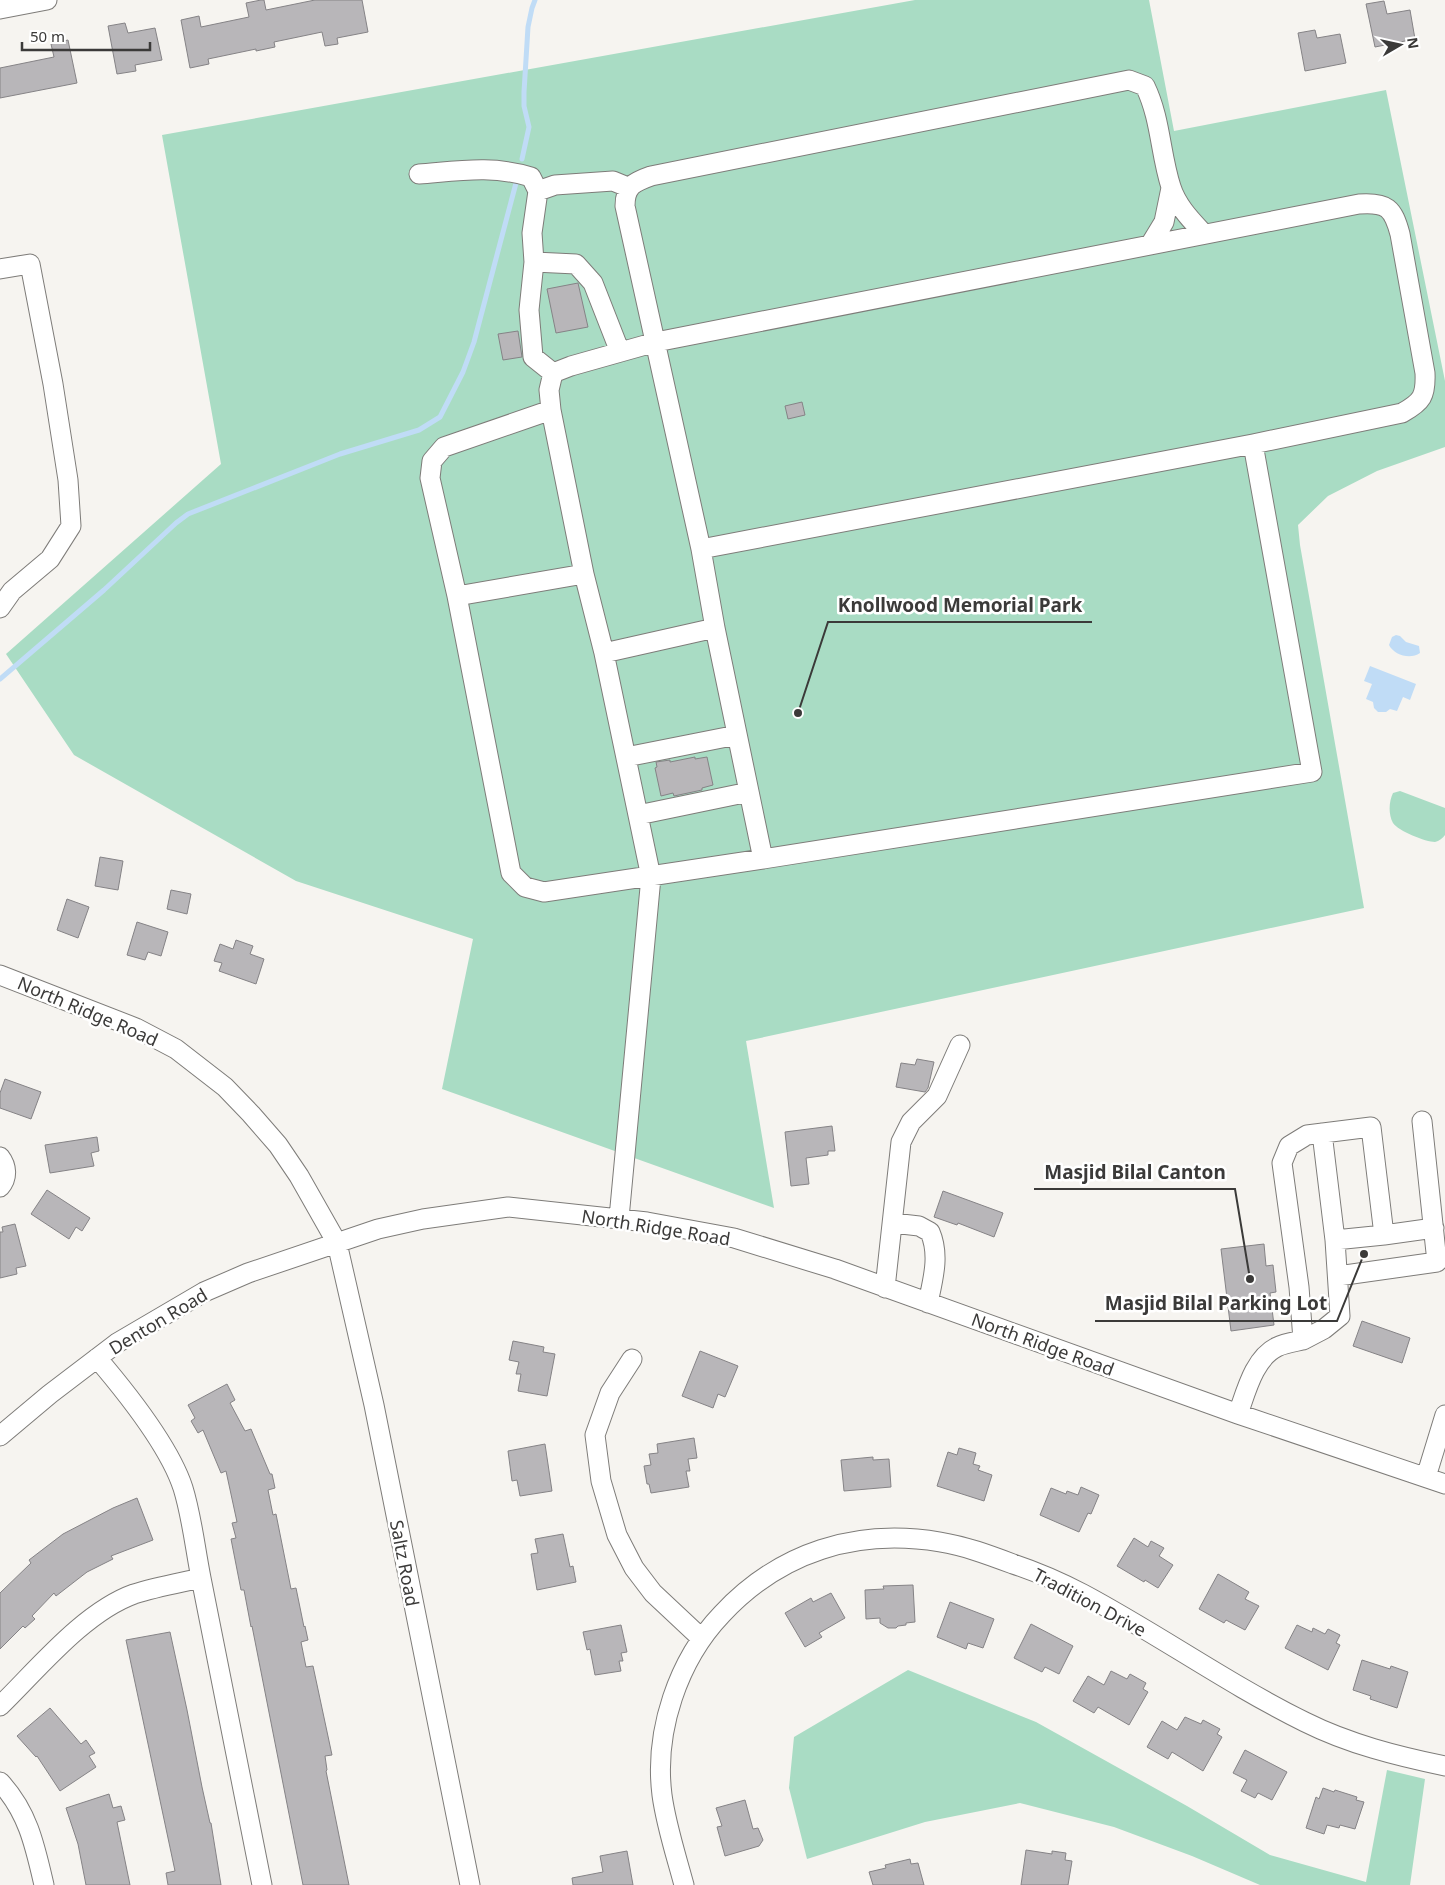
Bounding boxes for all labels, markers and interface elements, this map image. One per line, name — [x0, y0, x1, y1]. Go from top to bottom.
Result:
scale bar — [22, 20, 150, 52]
north arrow — [1375, 20, 1425, 70]
text: 50 m — [30, 26, 65, 46]
text: N — [1403, 36, 1424, 50]
callout: Knollwood Memorial Park — [828, 588, 1092, 622]
text: Knollwood Memorial Park — [838, 592, 1082, 618]
street label: North Ridge Road — [14, 971, 162, 1051]
callout: Masjid Bilal Canton — [1034, 1155, 1235, 1189]
text: Masjid Bilal Canton — [1044, 1159, 1226, 1185]
street label: North Ridge Road — [580, 1203, 732, 1251]
street label: Denton Road — [104, 1282, 212, 1360]
callout: Masjid Bilal Parking Lot — [1095, 1287, 1337, 1321]
text: Masjid Bilal Parking Lot — [1105, 1290, 1327, 1316]
street label: North Ridge Road — [968, 1307, 1118, 1381]
street label: Saltz Road — [385, 1518, 425, 1608]
street label: Tradition Drive — [1029, 1562, 1151, 1642]

